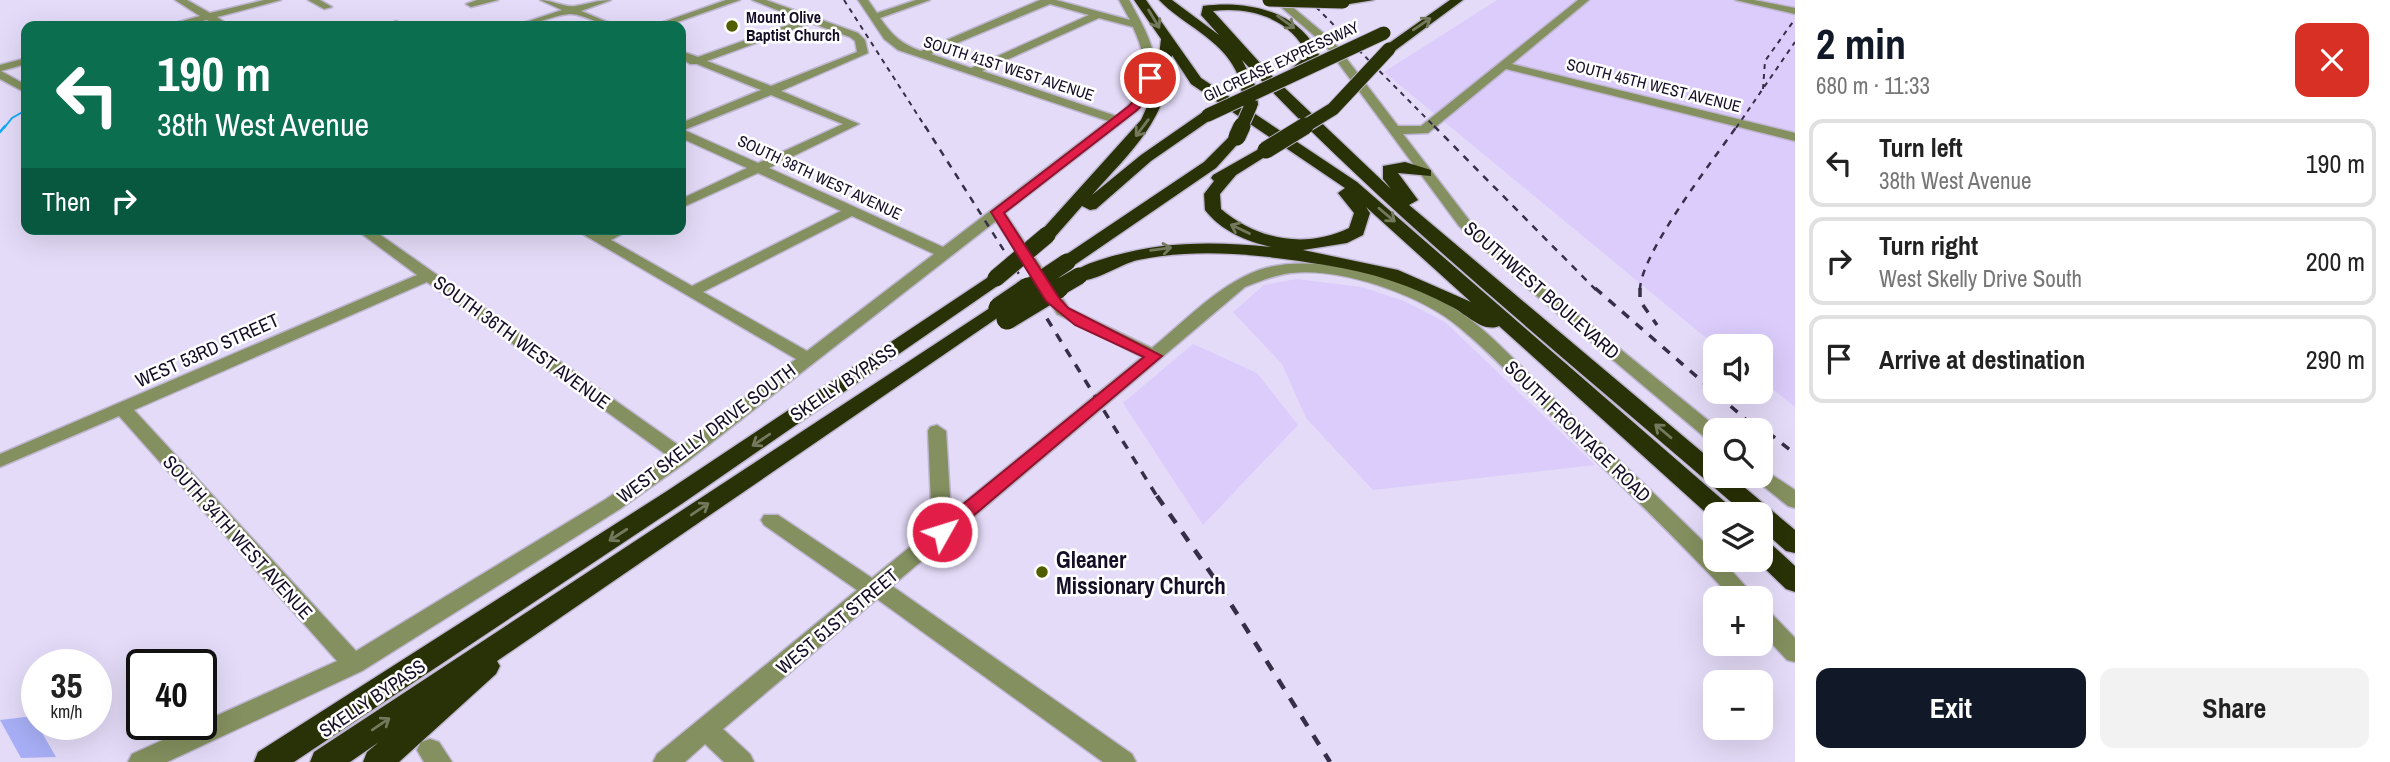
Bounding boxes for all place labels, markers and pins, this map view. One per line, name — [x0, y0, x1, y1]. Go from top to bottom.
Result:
place label: Mount Olive Baptist Church — [746, 6, 840, 46]
marker: Mount Olive Baptist Church — [724, 18, 740, 34]
pin — [1120, 48, 1180, 108]
place label: Gleaner Missionary Church — [1056, 544, 1226, 601]
marker: Gleaner Missionary Church — [1034, 564, 1050, 580]

